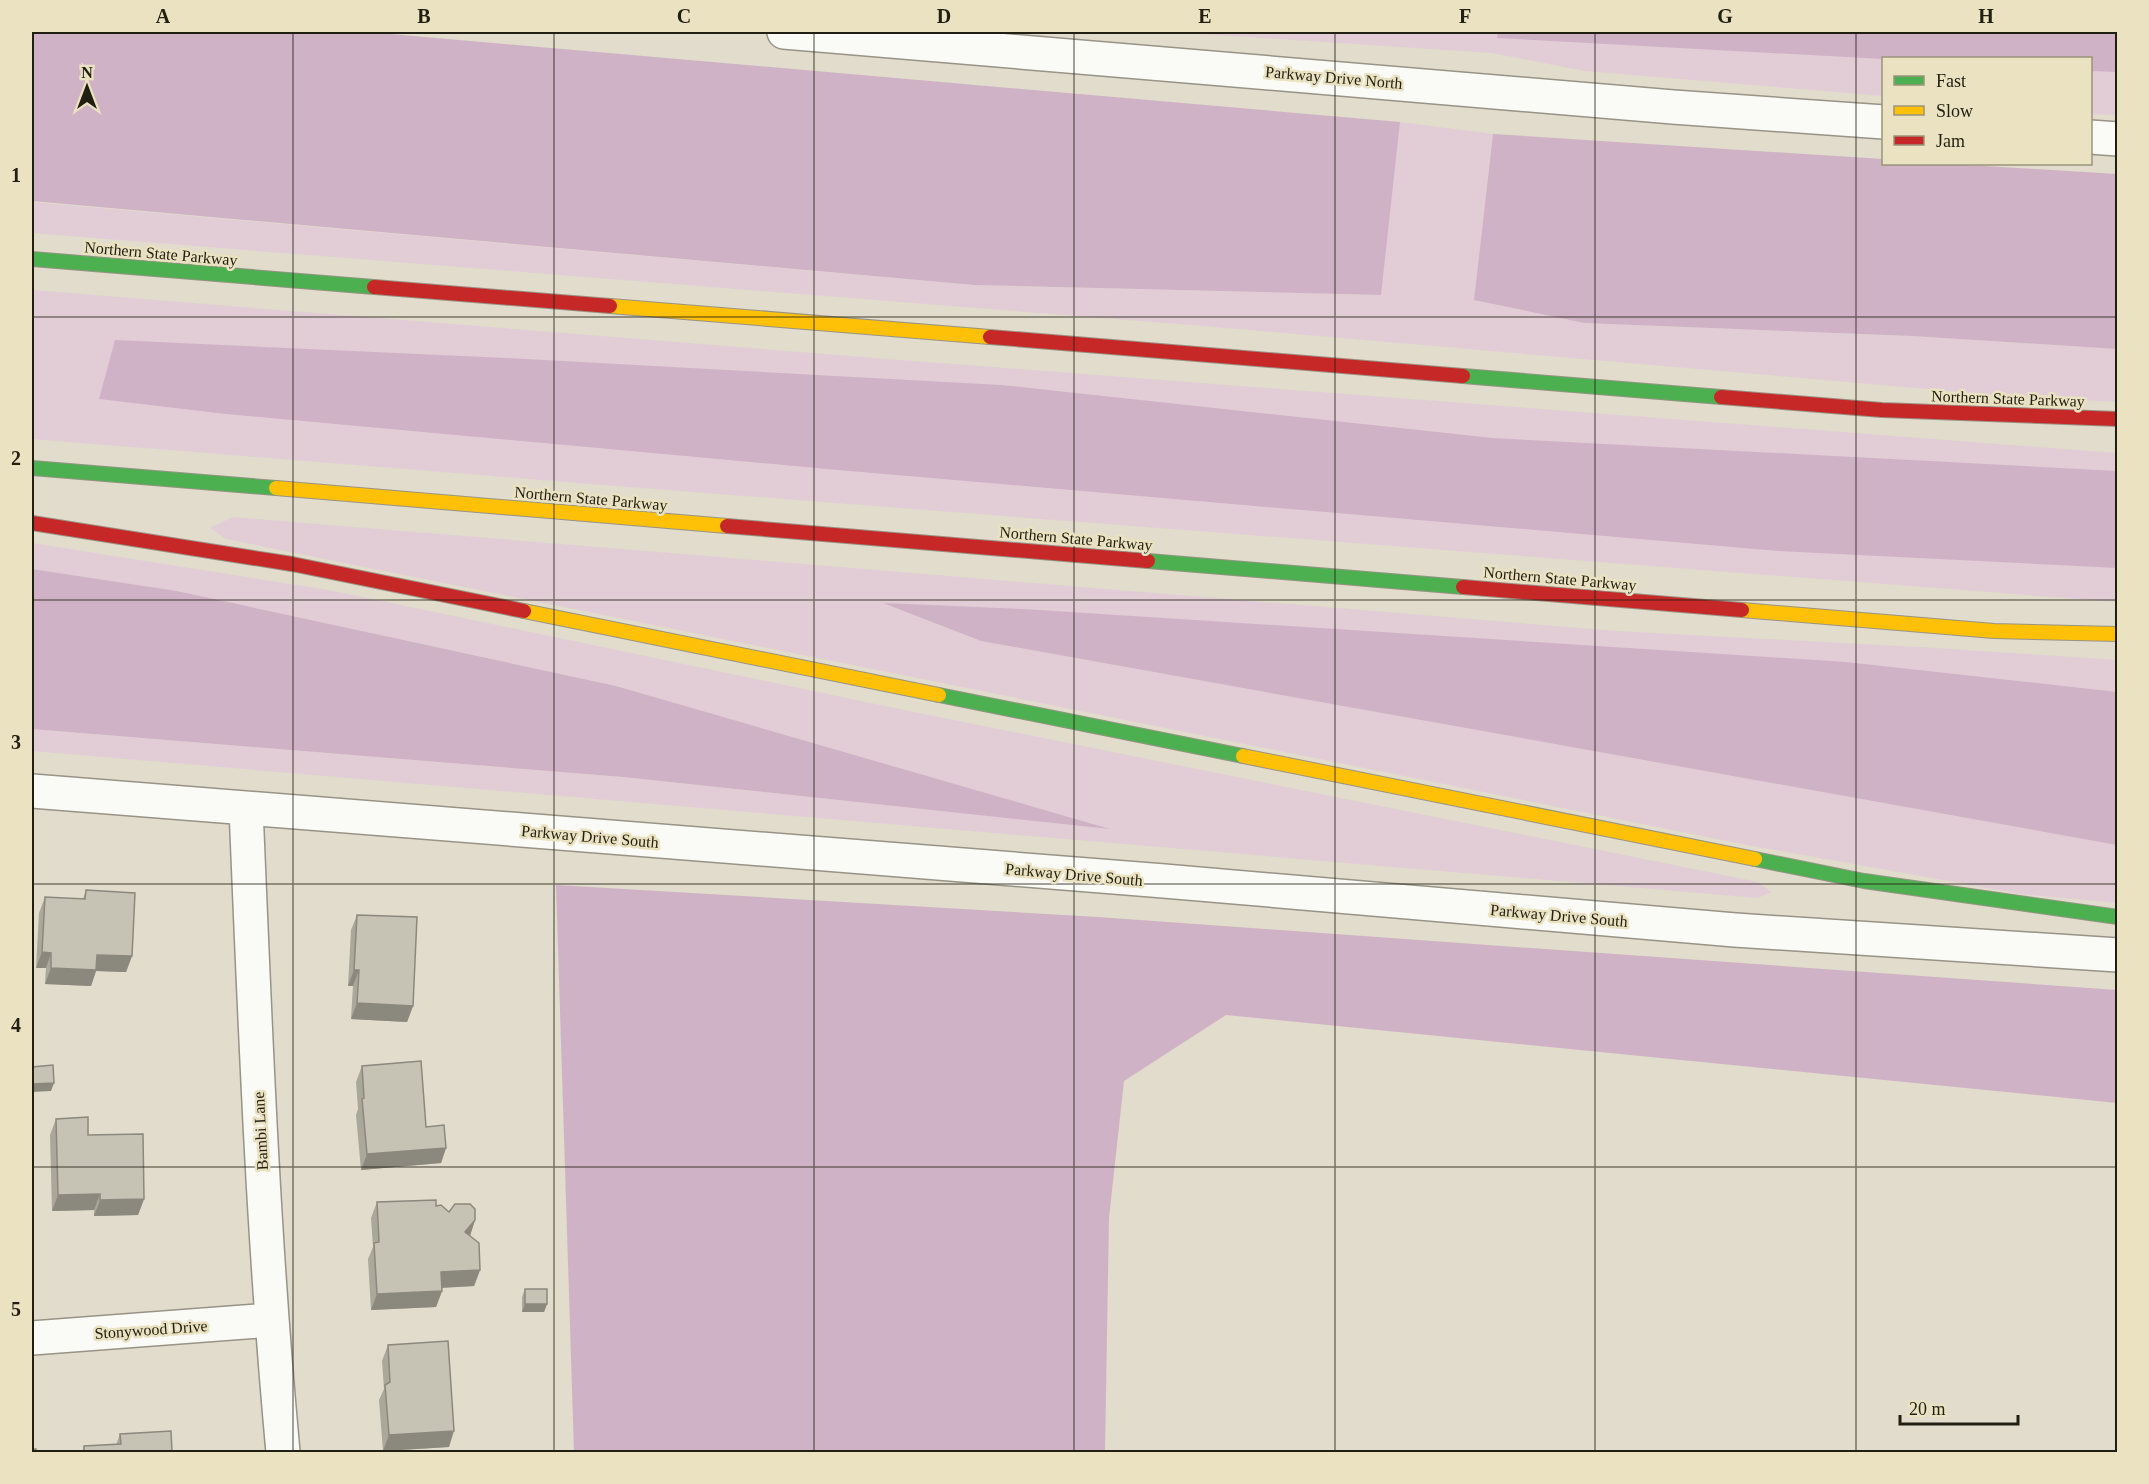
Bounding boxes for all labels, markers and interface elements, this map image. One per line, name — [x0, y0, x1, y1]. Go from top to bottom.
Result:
text: A — [156, 5, 171, 27]
text: B — [417, 5, 431, 27]
text: C — [677, 5, 691, 27]
text: D — [937, 5, 951, 27]
text: E — [1198, 5, 1212, 27]
text: F — [1459, 5, 1471, 27]
text: G — [1717, 5, 1733, 27]
text: H — [1978, 5, 1994, 27]
north arrow — [57, 57, 117, 117]
legend — [1882, 57, 2092, 165]
street label: Parkway Drive North — [1265, 63, 1403, 93]
text: N — [81, 64, 93, 81]
text: Fast — [1936, 71, 1966, 91]
text: Slow — [1936, 101, 1973, 121]
text: Jam — [1936, 131, 1965, 151]
text: 1 — [11, 164, 21, 186]
street label: Northern State Parkway — [84, 238, 238, 270]
street label: Northern State Parkway — [1931, 387, 2085, 411]
text: 2 — [11, 447, 21, 469]
street label: Northern State Parkway — [514, 483, 668, 515]
street label: Northern State Parkway — [999, 523, 1153, 555]
street label: Northern State Parkway — [1483, 563, 1637, 595]
text: 3 — [11, 731, 21, 753]
street label: Parkway Drive South — [521, 822, 659, 852]
street label: Parkway Drive South — [1005, 860, 1143, 890]
street label: Parkway Drive South — [1490, 901, 1628, 931]
text: 4 — [11, 1014, 21, 1036]
street label: Bambi Lane — [250, 1091, 271, 1171]
text: 5 — [11, 1298, 21, 1320]
street label: Stonywood Drive — [94, 1317, 208, 1343]
scale bar — [1900, 1388, 2018, 1426]
text: 20 m — [1909, 1399, 1946, 1419]

